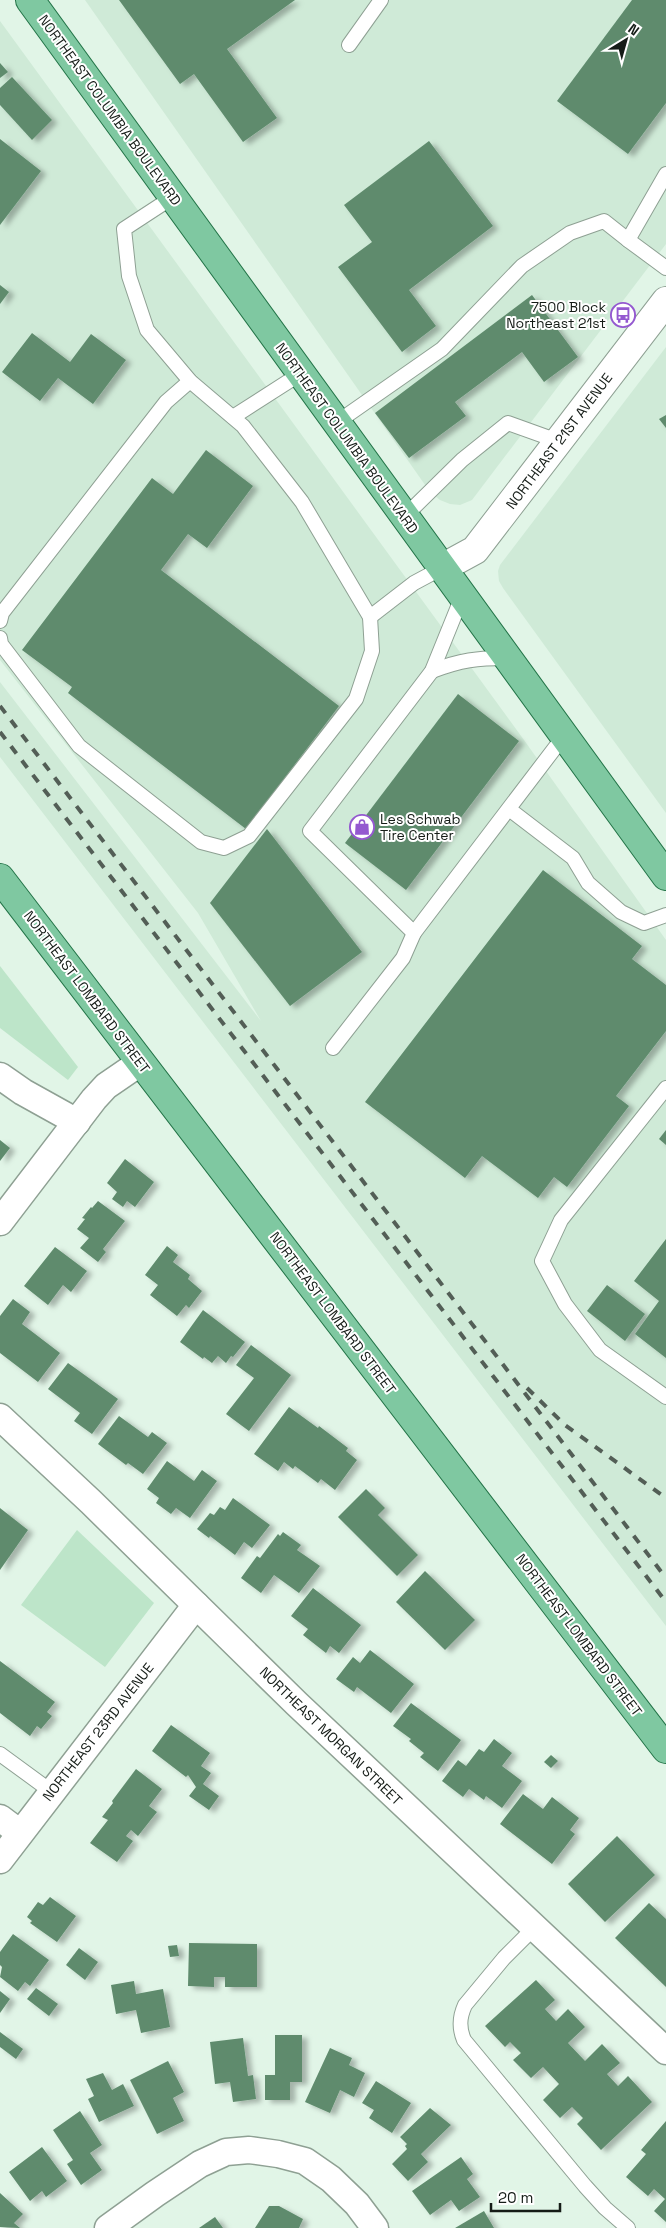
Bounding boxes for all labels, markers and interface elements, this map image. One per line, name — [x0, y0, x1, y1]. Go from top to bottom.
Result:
street label: NORTHEAST COLUMBIA BOULEVARD — [35, 11, 185, 209]
north arrow — [601, 15, 651, 65]
text: N — [625, 20, 643, 40]
place label: 7500 Block Northeast 21st — [506, 298, 606, 332]
bus stop icon: 7500 Block Northeast 21st — [610, 302, 636, 328]
street label: NORTHEAST COLUMBIA BOULEVARD — [272, 339, 422, 537]
street label: NORTHEAST 21ST AVENUE — [502, 369, 616, 513]
place label: Les Schwab Tire Center — [380, 810, 460, 844]
shop icon: Les Schwab Tire Center — [349, 814, 375, 840]
street label: NORTHEAST LOMBARD STREET — [20, 907, 154, 1077]
street label: NORTHEAST LOMBARD STREET — [266, 1228, 400, 1398]
street label: NORTHEAST LOMBARD STREET — [512, 1550, 646, 1720]
street label: NORTHEAST 23RD AVENUE — [38, 1659, 158, 1805]
street label: NORTHEAST MORGAN STREET — [256, 1663, 406, 1809]
scale bar — [491, 2180, 560, 2212]
text: 20 m — [498, 2188, 533, 2207]

